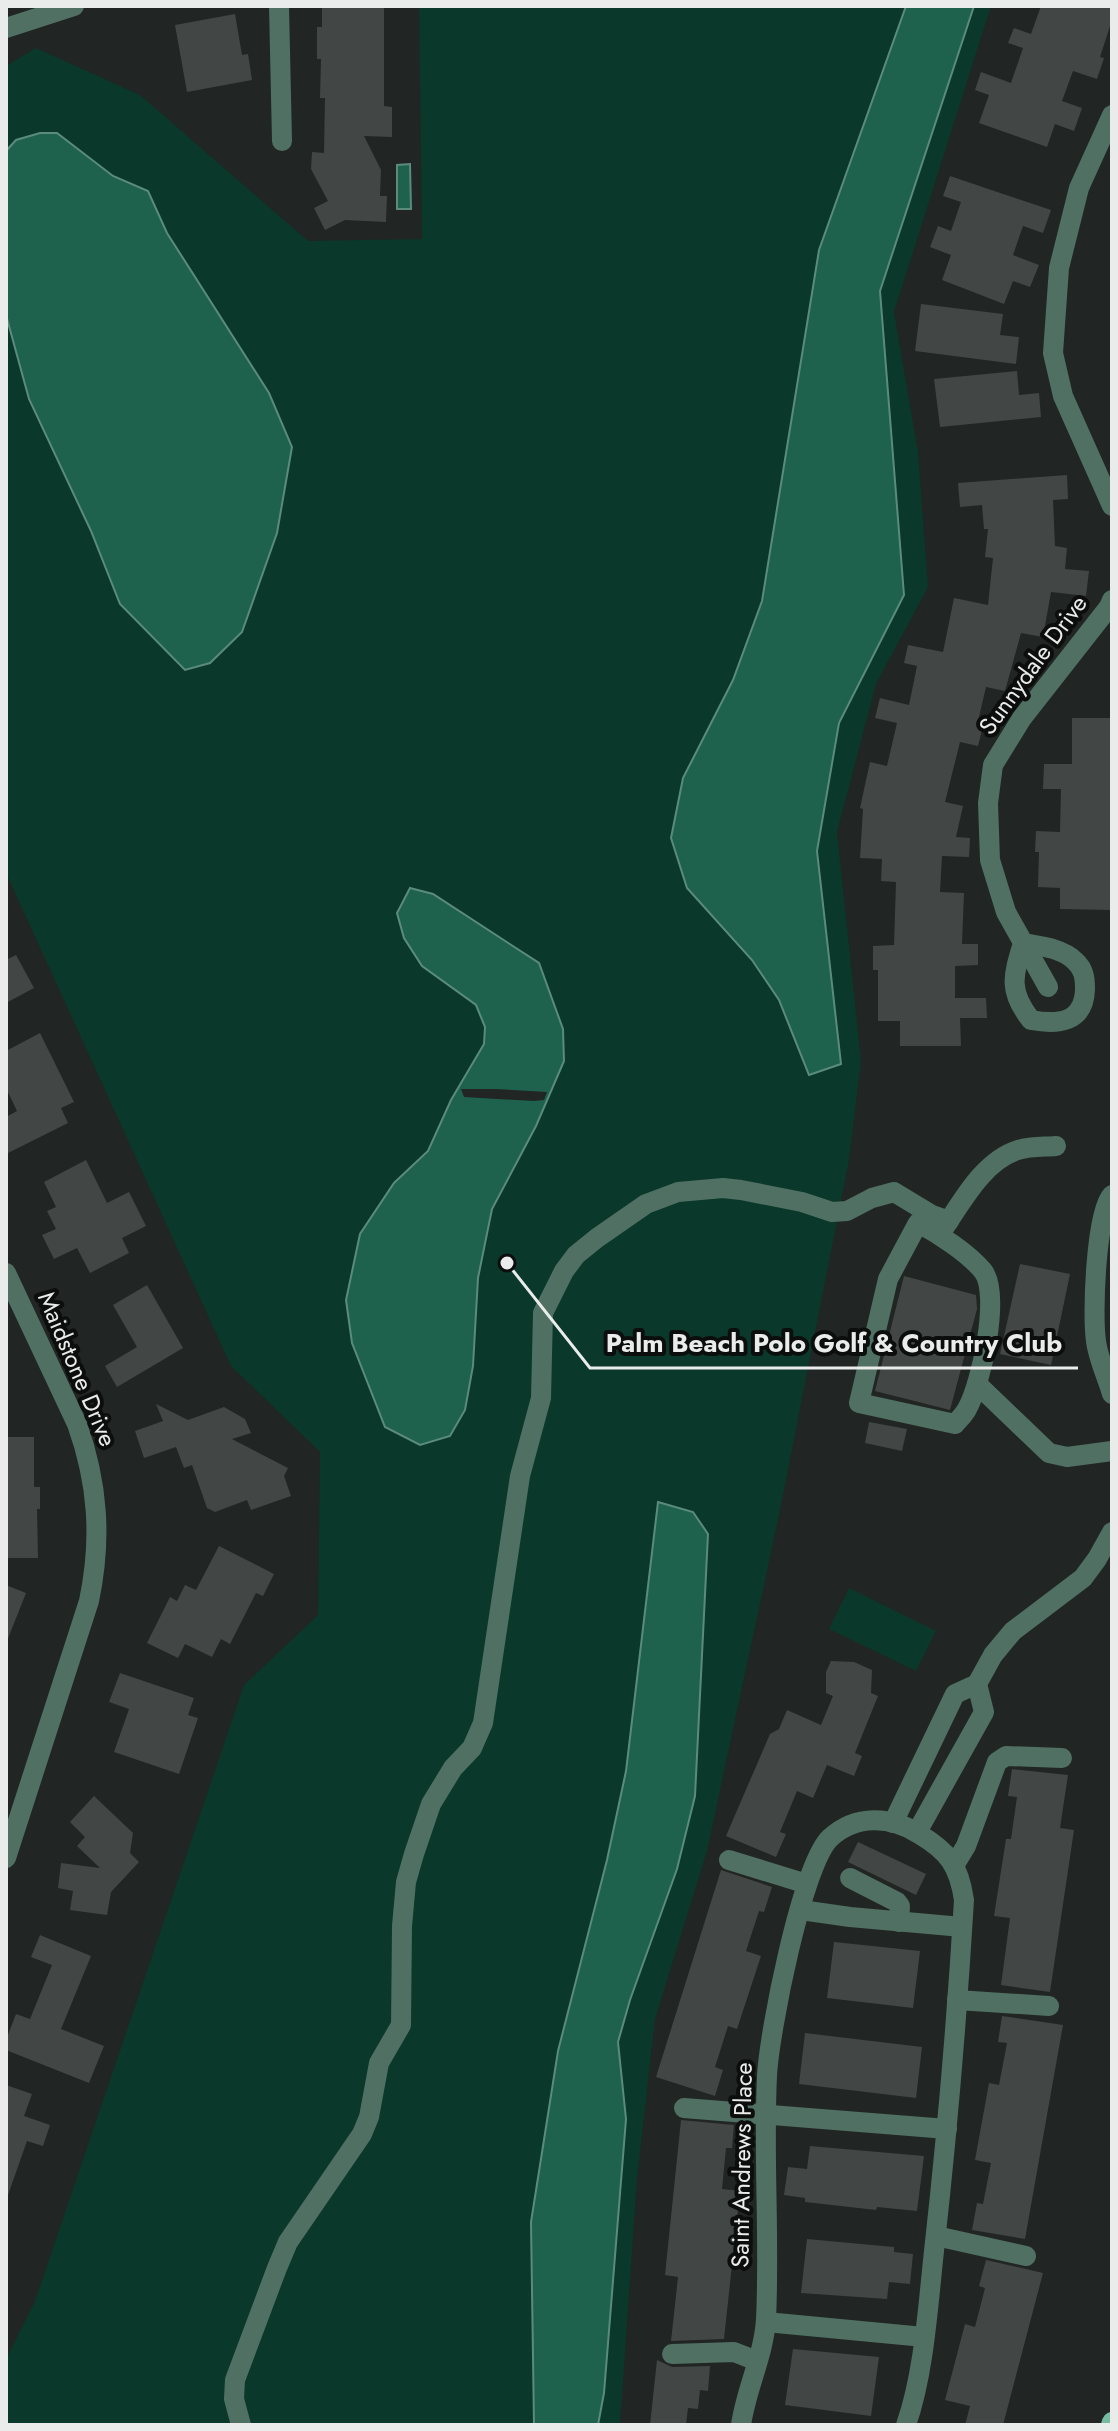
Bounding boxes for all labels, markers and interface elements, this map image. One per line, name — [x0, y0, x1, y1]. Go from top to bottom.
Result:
street label: Sunnydale Drive — [970, 588, 1095, 742]
street label: Maidstone Drive — [29, 1286, 126, 1452]
callout: Palm Beach Polo Golf & Country Club — [590, 1318, 1078, 1368]
text: Palm Beach Polo Golf & Country Club — [606, 1324, 1062, 1362]
street label: Saint Andrews Place — [722, 2062, 761, 2268]

